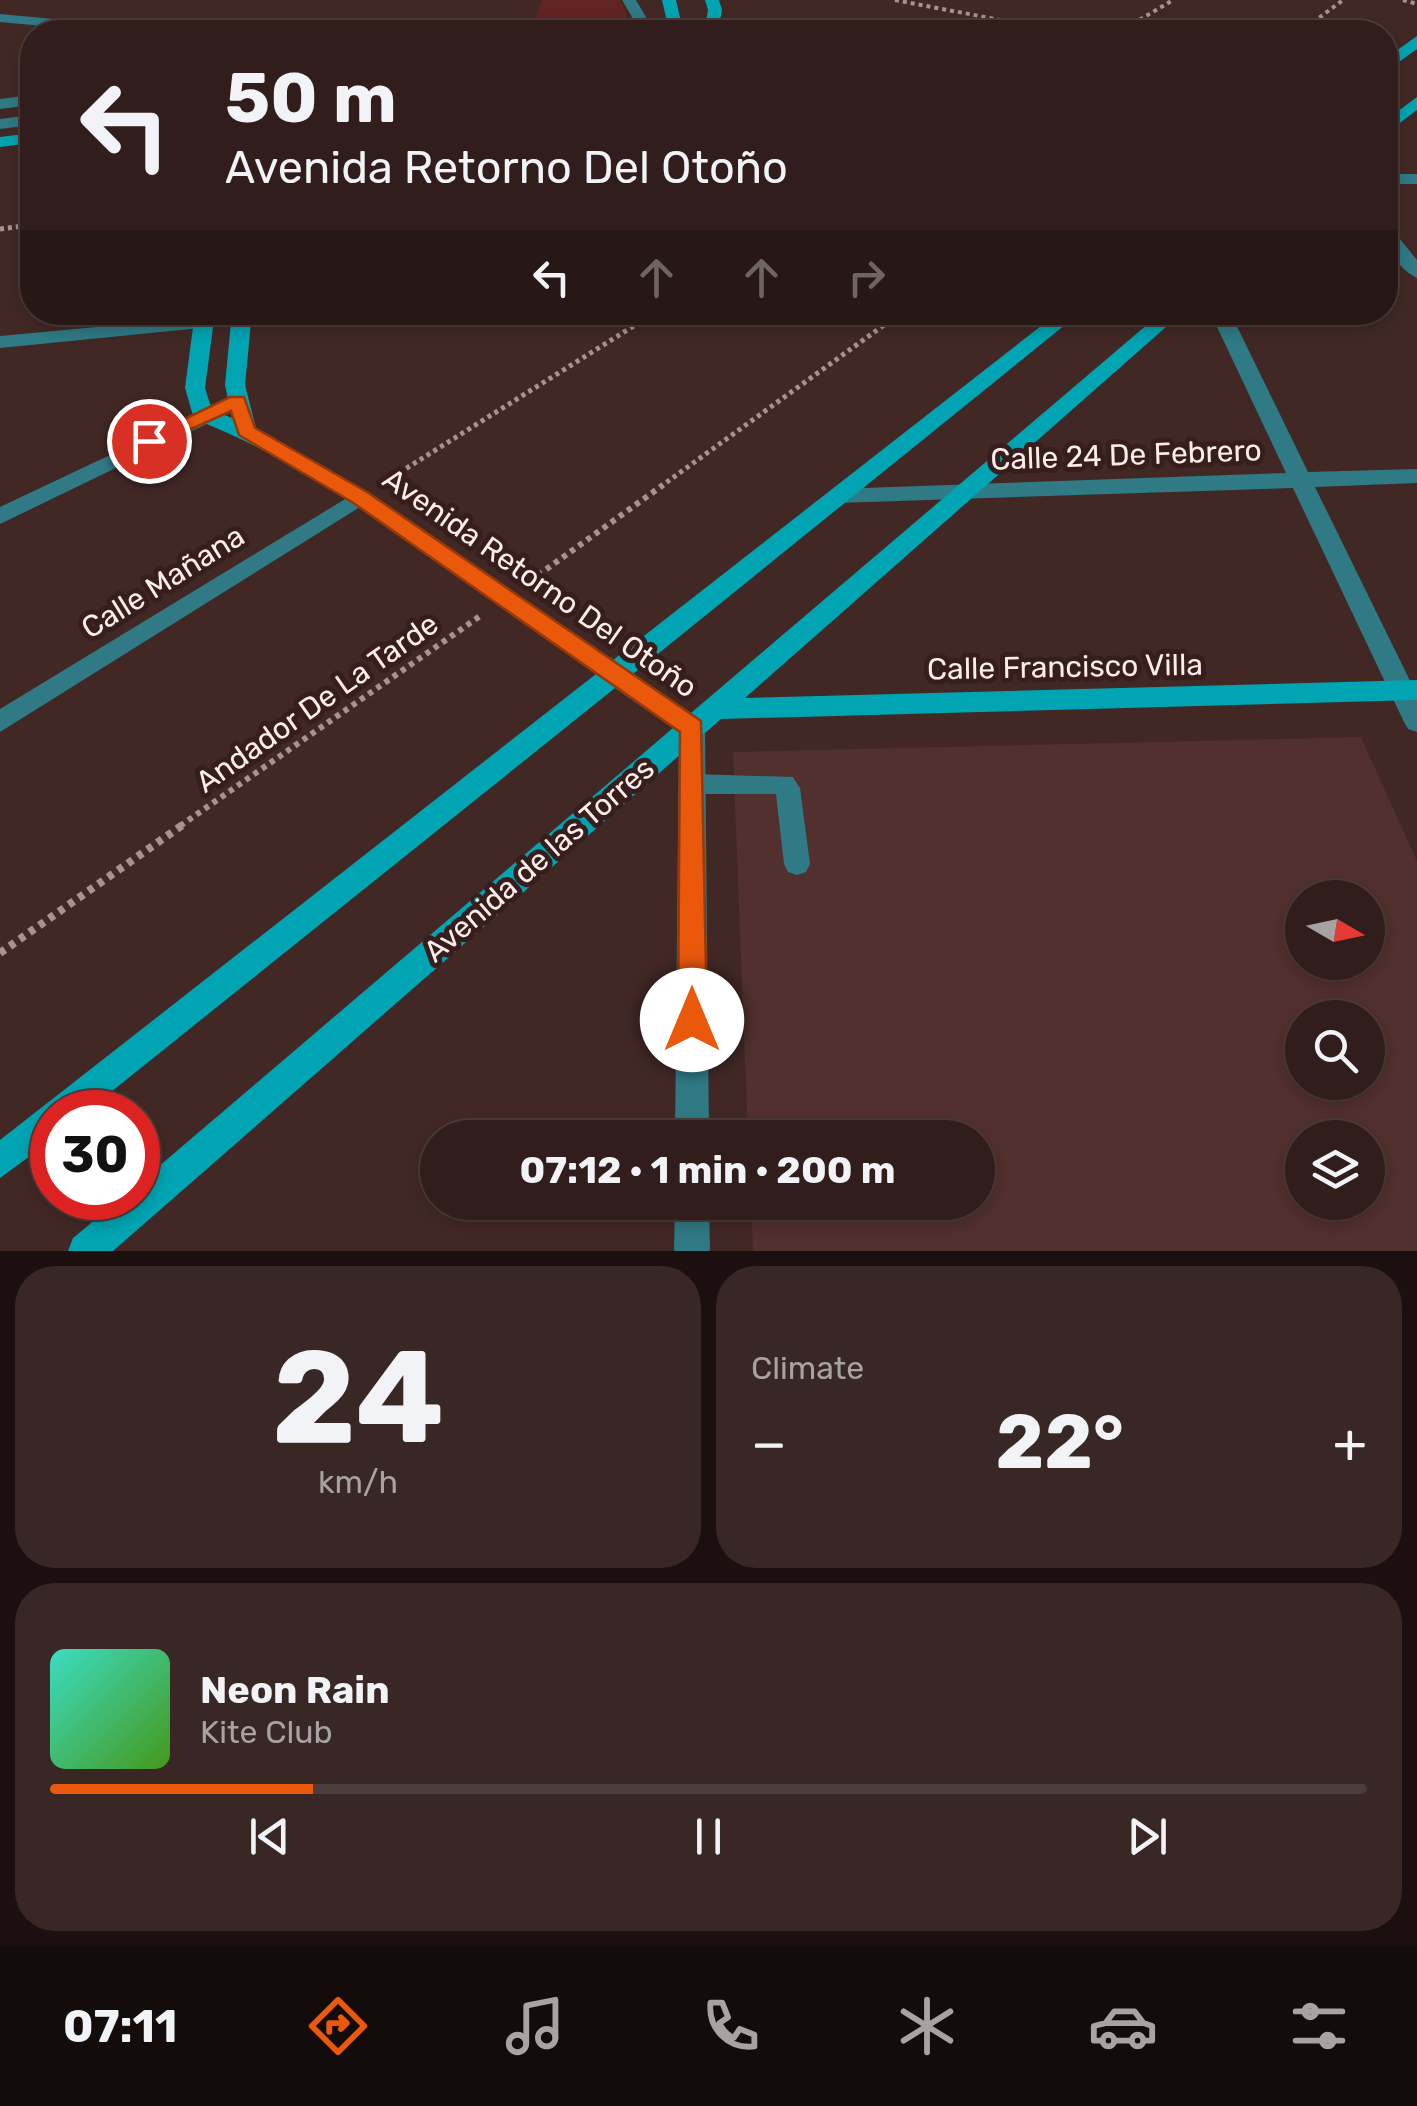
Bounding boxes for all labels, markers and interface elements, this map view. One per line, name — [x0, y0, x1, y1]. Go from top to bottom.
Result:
text: 50 m — [225, 57, 397, 140]
icon: left — [60, 60, 190, 190]
text: Avenida Retorno Del Otoño — [225, 141, 788, 194]
icon: left — [524, 250, 579, 305]
icon: ahead — [629, 250, 684, 305]
icon: ahead — [734, 250, 789, 305]
icon: right — [839, 250, 894, 305]
pin — [107, 399, 192, 484]
icon: arrive — [122, 414, 177, 469]
street label: Calle 24 De Febrero — [990, 432, 1262, 478]
street label: Avenida Retorno Del Otoño — [376, 461, 704, 705]
street label: Calle Mañana — [75, 518, 251, 646]
street label: Andador De La Tarde — [189, 606, 445, 800]
street label: Calle Francisco Villa — [927, 647, 1203, 687]
street label: Avenida de las Torres — [417, 750, 661, 970]
north arrow — [1285, 880, 1385, 980]
map controls — [1285, 880, 1385, 1220]
position arrow — [640, 968, 744, 1072]
button: search — [1285, 1000, 1385, 1100]
speed limit sign: 30 — [30, 1090, 160, 1220]
button: layers — [1285, 1120, 1385, 1220]
text: 07:12 · 1 min · 200 m — [519, 1147, 896, 1193]
text: 24 — [272, 1320, 444, 1475]
text: Climate — [751, 1349, 864, 1387]
text: 22° — [996, 1398, 1124, 1487]
text: − — [751, 1411, 787, 1476]
text: + — [1333, 1411, 1367, 1476]
text: km/h — [318, 1463, 398, 1501]
text: Neon Rain — [200, 1667, 390, 1713]
text: Kite Club — [200, 1713, 333, 1751]
icon: previous — [242, 1809, 297, 1864]
icon: pause — [681, 1809, 736, 1864]
icon: next — [1120, 1809, 1175, 1864]
icon: directions — [303, 1991, 373, 2061]
icon: music — [500, 1991, 570, 2061]
icon: phone — [696, 1991, 766, 2061]
icon: climate — [892, 1991, 962, 2061]
icon: car — [1088, 1991, 1158, 2061]
icon: filters — [1284, 1991, 1354, 2061]
text: 07:11 — [63, 2000, 177, 2053]

